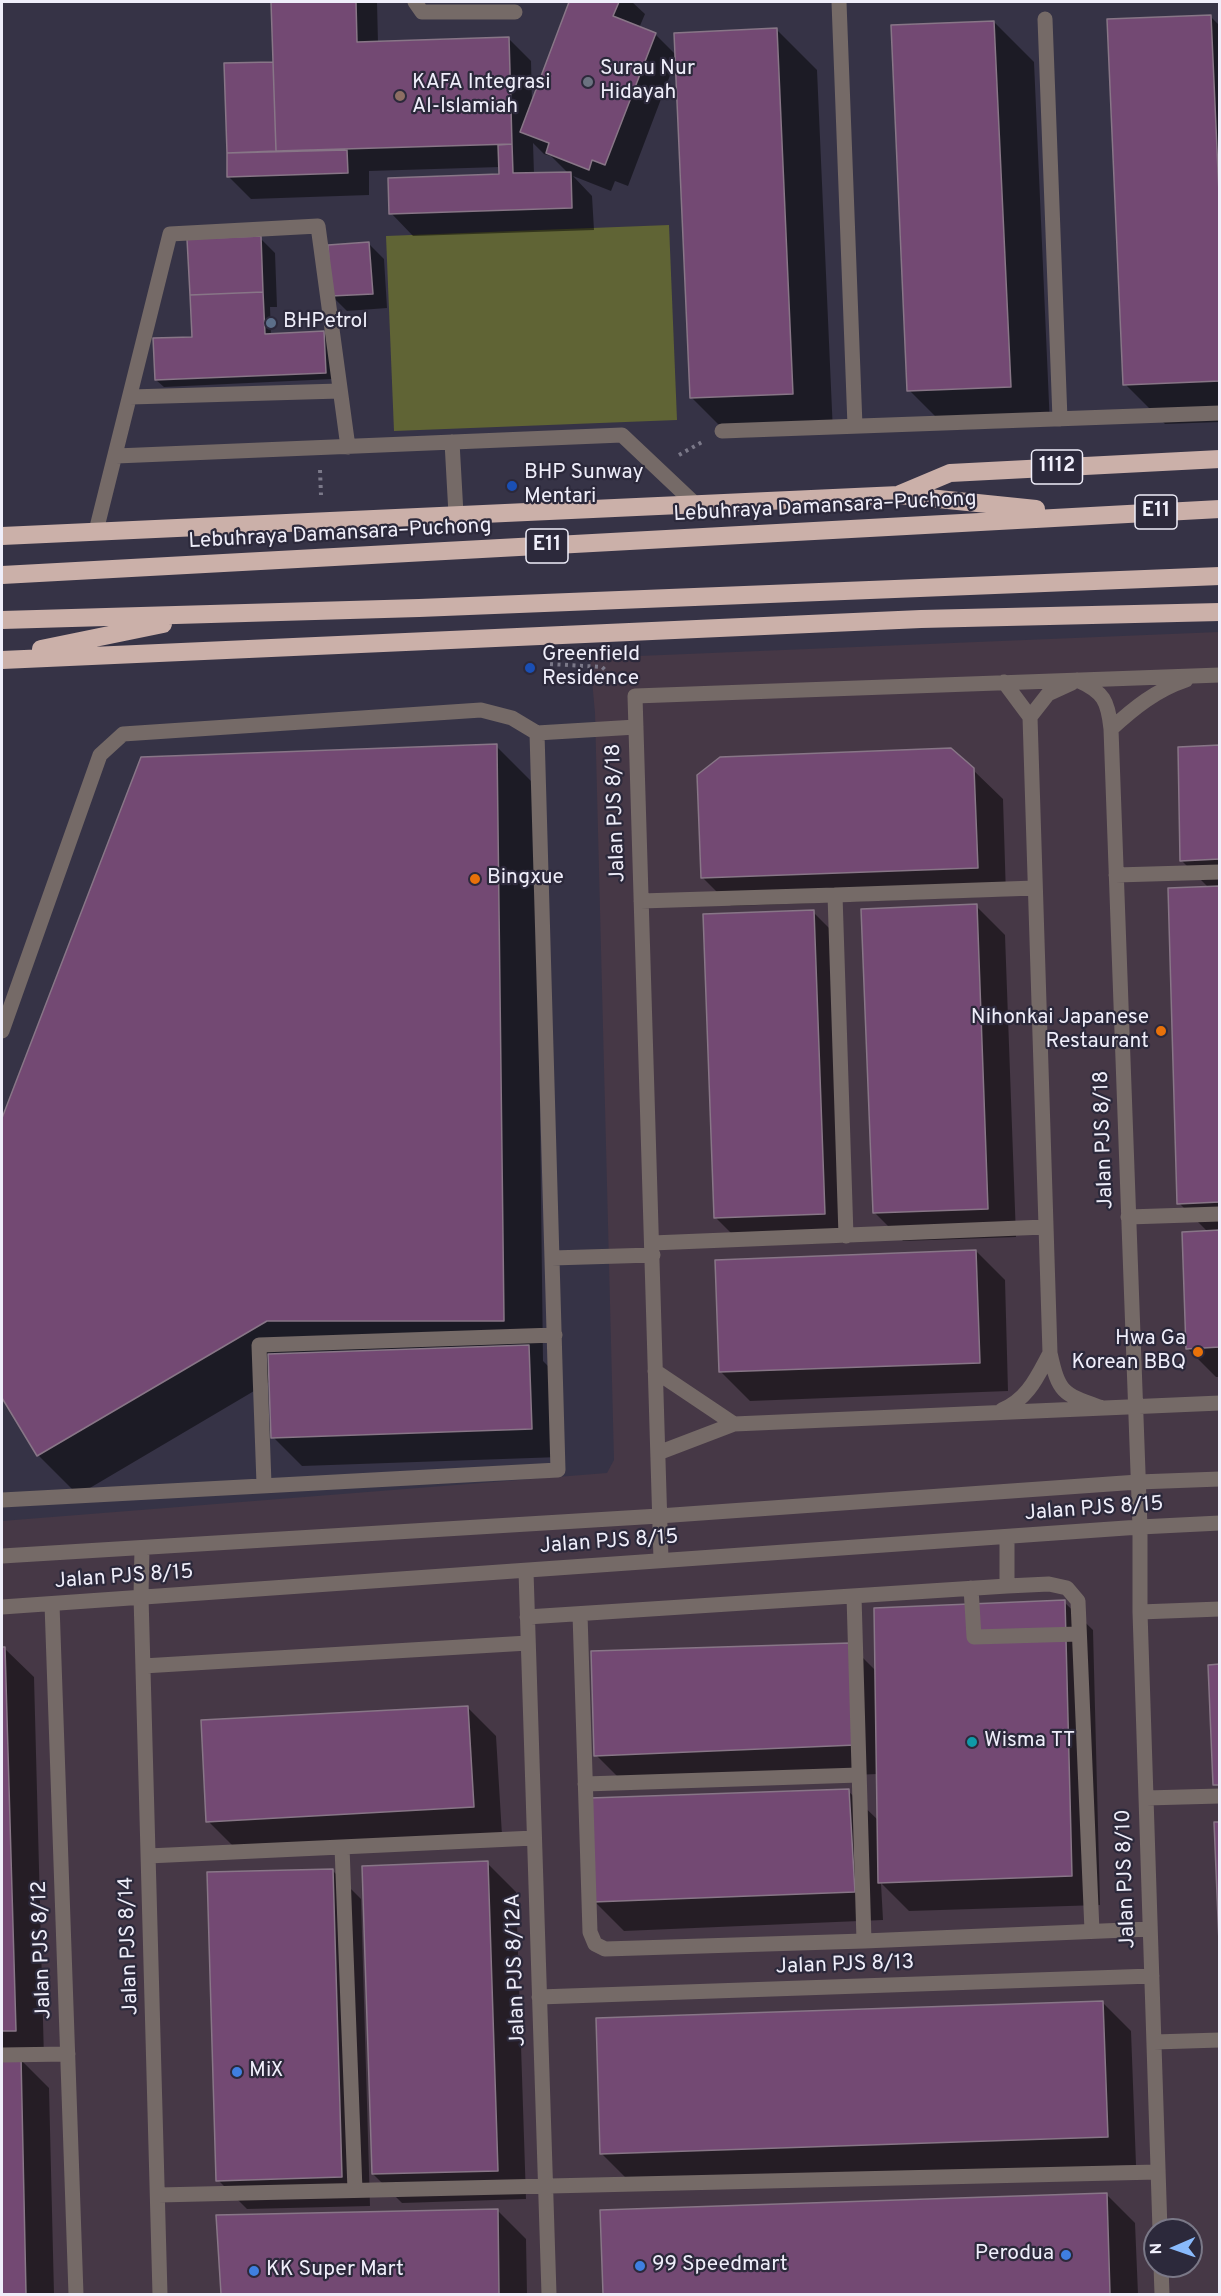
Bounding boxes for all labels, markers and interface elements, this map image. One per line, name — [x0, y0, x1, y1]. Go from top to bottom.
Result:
place label: Surau Nur Hidayah — [600, 57, 695, 107]
place label: KAFA Integrasi Al-Islamiah — [412, 71, 551, 121]
marker: Surau Nur Hidayah — [581, 75, 595, 89]
marker: KAFA Integrasi Al-Islamiah — [393, 89, 407, 103]
place label: BHPetrol — [283, 310, 368, 336]
marker: BHPetrol — [264, 316, 278, 330]
road number: 1112 — [1032, 450, 1082, 484]
place label: BHP Sunway Mentari — [524, 461, 644, 511]
marker: BHP Sunway Mentari — [505, 479, 519, 493]
street label: Lebuhraya Damansara–Puchong — [673, 487, 977, 529]
road number: E11 — [1135, 495, 1177, 529]
street label: Lebuhraya Damansara–Puchong — [188, 514, 492, 556]
road number: E11 — [526, 529, 568, 563]
place label: Greenfield Residence — [542, 643, 640, 693]
marker: Greenfield Residence — [523, 661, 537, 675]
street label: Jalan PJS 8/18 — [602, 743, 632, 883]
place label: Bingxue — [487, 866, 564, 892]
marker: Bingxue — [468, 872, 482, 886]
place label: Nihonkai Japanese Restaurant — [971, 1006, 1149, 1056]
marker: Nihonkai Japanese Restaurant — [1154, 1024, 1168, 1038]
street label: Jalan PJS 8/18 — [1090, 1070, 1120, 1210]
place label: Hwa Ga Korean BBQ — [1072, 1327, 1186, 1377]
marker: Hwa Ga Korean BBQ — [1191, 1345, 1205, 1359]
street label: Jalan PJS 8/15 — [1024, 1493, 1164, 1527]
street label: Jalan PJS 8/15 — [539, 1526, 679, 1560]
street label: Jalan PJS 8/15 — [54, 1561, 194, 1595]
place label: Wisma TT — [984, 1729, 1075, 1755]
marker: Wisma TT — [965, 1735, 979, 1749]
street label: Jalan PJS 8/10 — [1112, 1809, 1142, 1949]
street label: Jalan PJS 8/14 — [115, 1876, 145, 2016]
street label: Jalan PJS 8/12 — [28, 1880, 58, 2020]
street label: Jalan PJS 8/12A — [502, 1893, 532, 2047]
street label: Jalan PJS 8/13 — [775, 1951, 915, 1981]
place label: MiX — [249, 2059, 284, 2085]
marker: MiX — [230, 2065, 244, 2079]
north arrow — [1143, 2218, 1203, 2278]
place label: Perodua — [975, 2242, 1054, 2268]
text: N — [1147, 2242, 1167, 2255]
marker: Perodua — [1059, 2248, 1073, 2262]
place label: 99 Speedmart — [652, 2253, 788, 2279]
place label: KK Super Mart — [266, 2258, 404, 2284]
marker: 99 Speedmart — [633, 2259, 647, 2273]
marker: KK Super Mart — [247, 2264, 261, 2278]

